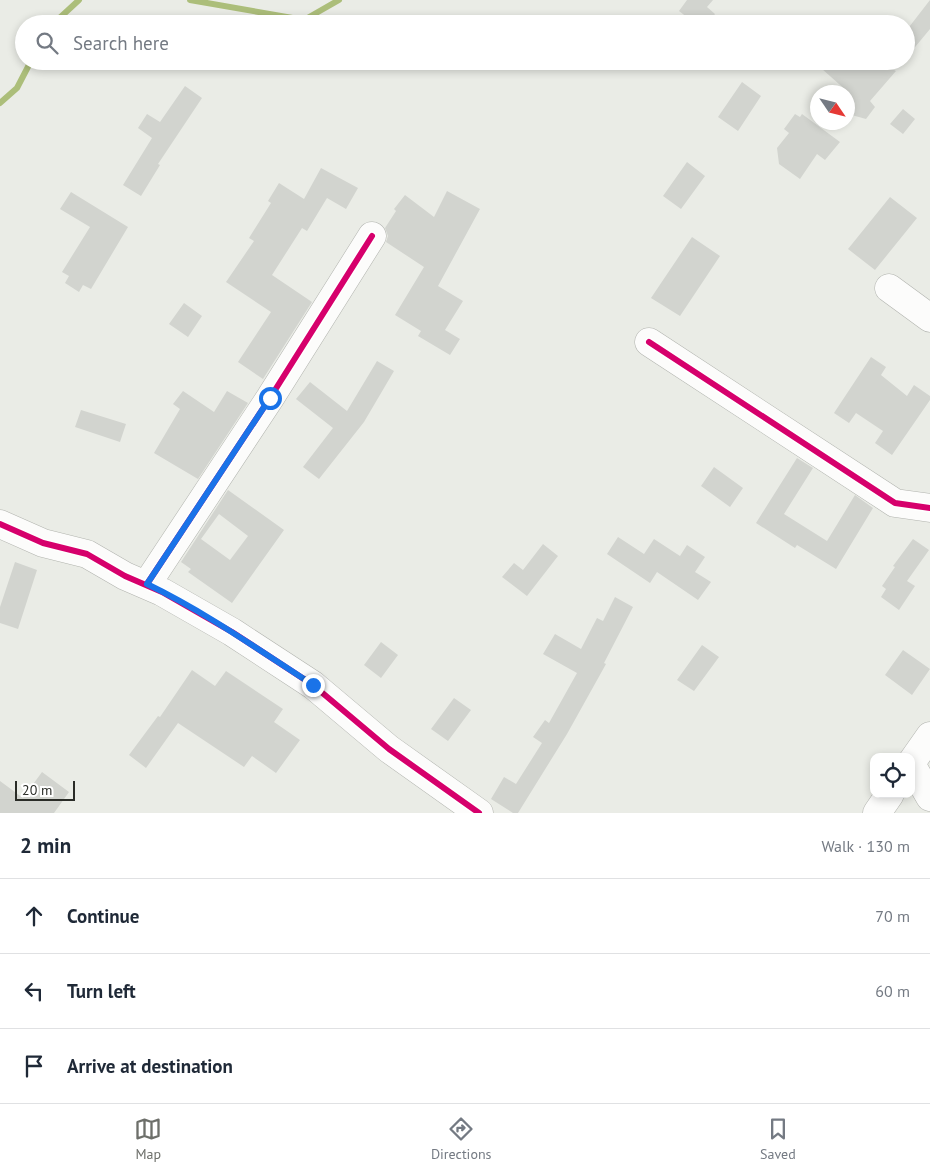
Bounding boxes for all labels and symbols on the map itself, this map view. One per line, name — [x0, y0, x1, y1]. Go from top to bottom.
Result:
north arrow — [810, 85, 855, 130]
route start — [259, 387, 282, 410]
route end — [302, 674, 325, 697]
scale bar — [15, 778, 75, 801]

